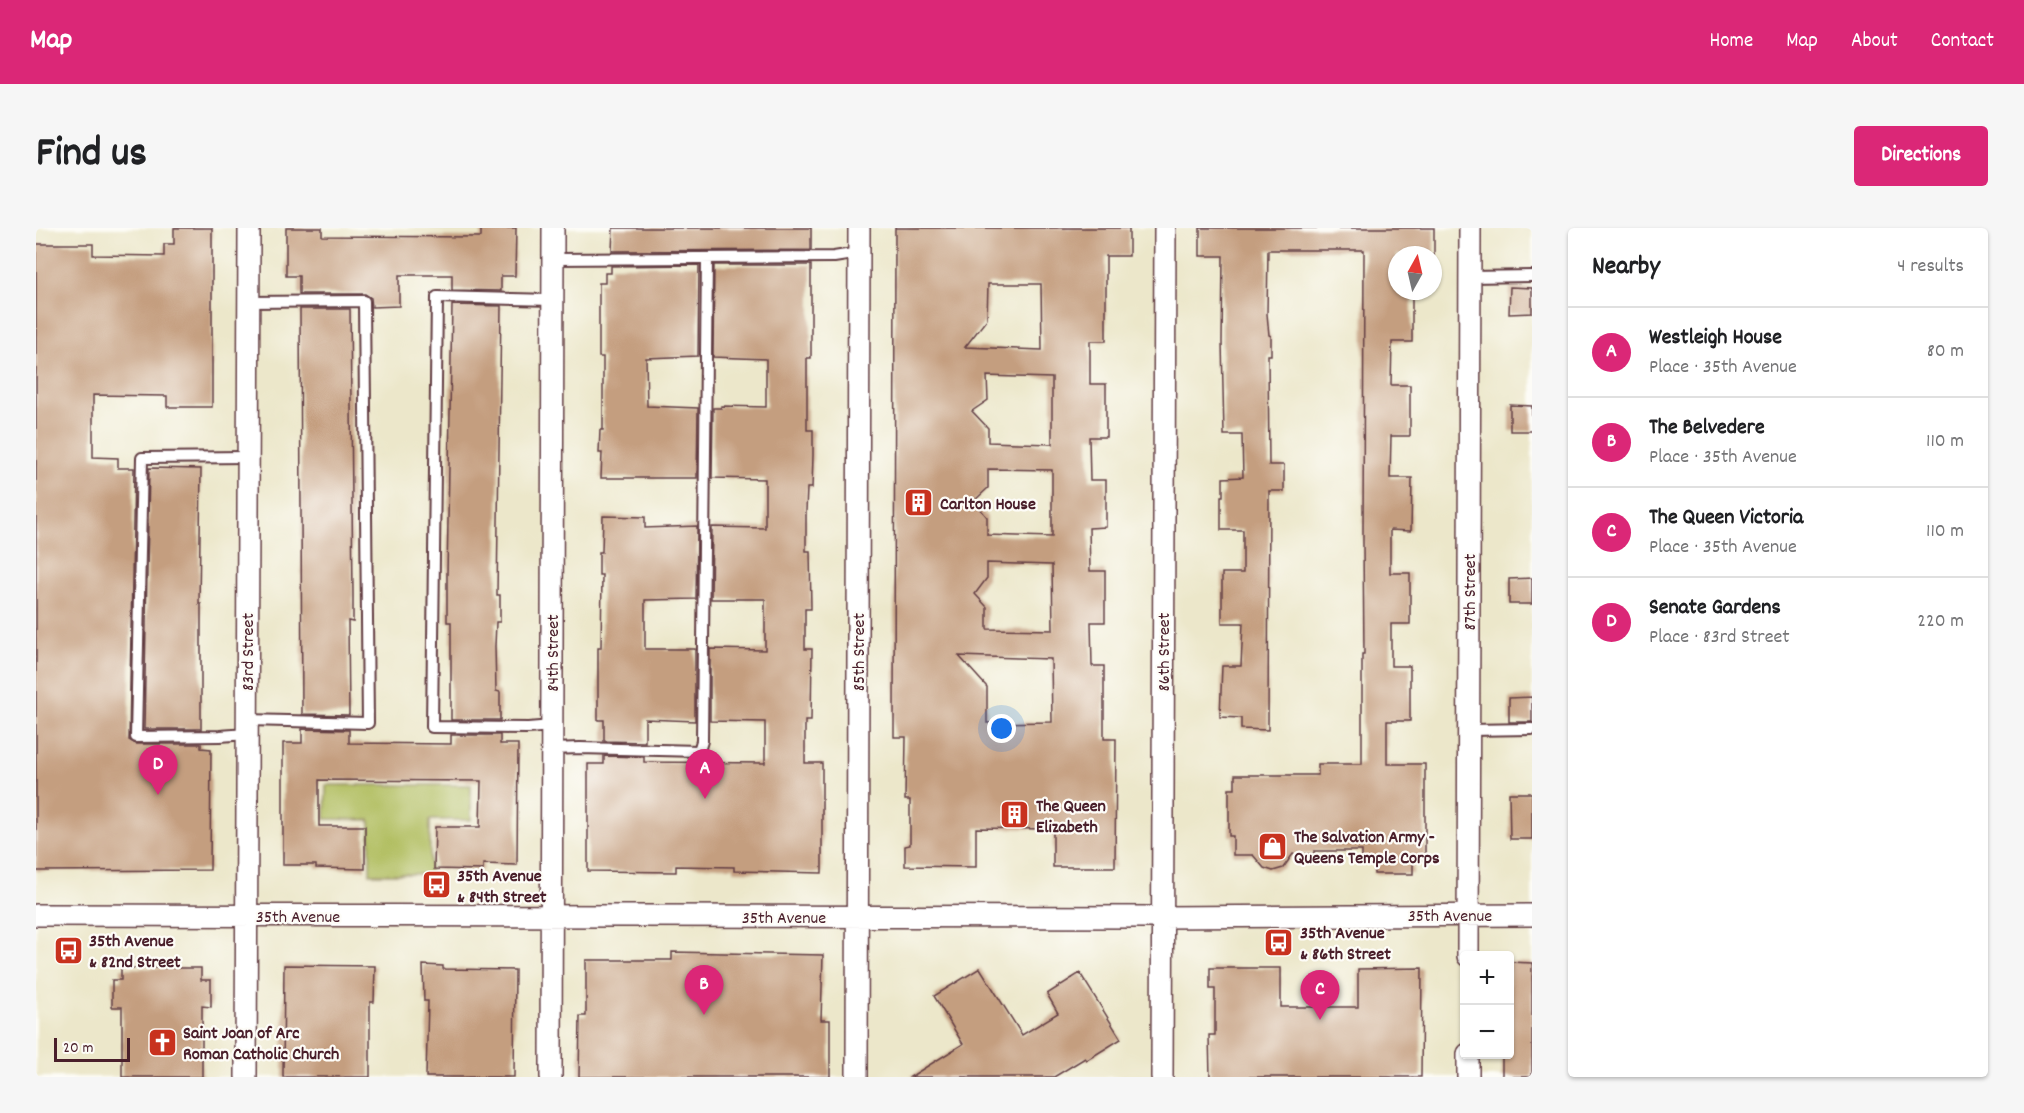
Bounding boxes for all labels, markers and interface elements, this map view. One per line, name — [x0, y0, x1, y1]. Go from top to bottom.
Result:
text: Map — [30, 22, 72, 62]
text: Home — [1709, 27, 1753, 57]
text: Map — [1786, 27, 1818, 57]
text: About — [1851, 27, 1898, 57]
text: Contact — [1931, 27, 1994, 57]
text: Find us — [36, 126, 147, 186]
button: Directions — [1854, 126, 1988, 186]
north arrow — [1388, 246, 1442, 300]
text: Nearby — [1592, 249, 1660, 286]
text: 4 results — [1897, 253, 1964, 281]
text: Westleigh House — [1649, 323, 1782, 354]
text: A — [1606, 338, 1617, 366]
text: 80 m — [1927, 338, 1964, 366]
text: Place · 35th Avenue — [1649, 354, 1797, 382]
text: The Belvedere — [1649, 413, 1765, 444]
text: B — [1607, 428, 1616, 456]
text: 110 m — [1926, 428, 1964, 456]
text: Place · 35th Avenue — [1649, 444, 1797, 472]
building icon: Carlton House — [903, 487, 935, 519]
place label: Carlton House — [940, 493, 1036, 518]
text: The Queen Victoria — [1649, 503, 1803, 534]
text: C — [1607, 518, 1616, 546]
text: 110 m — [1926, 518, 1964, 546]
text: Place · 35th Avenue — [1649, 534, 1797, 562]
street label: 87th Street — [1459, 553, 1484, 630]
text: Senate Gardens — [1649, 593, 1781, 624]
text: D — [1606, 608, 1617, 636]
text: 220 m — [1917, 608, 1964, 636]
street label: 85th Street — [848, 612, 873, 691]
street label: 86th Street — [1153, 612, 1178, 691]
street label: 83rd Street — [237, 613, 262, 691]
street label: 84th Street — [542, 614, 567, 692]
text: Place · 83rd Street — [1649, 624, 1790, 652]
your location — [987, 714, 1016, 743]
pin: D — [138, 746, 178, 795]
pin: A — [686, 750, 724, 799]
place label: The Queen Elizabeth — [1036, 795, 1106, 841]
building icon: The Queen Elizabeth — [999, 799, 1031, 831]
place label: The Salvation Army - Queens Temple Corps — [1294, 826, 1440, 872]
shop icon: The Salvation Army - Queens Temple Corps — [1257, 830, 1289, 862]
place label: 35th Avenue & 84th Street — [457, 865, 547, 911]
bus stop icon: 35th Avenue & 84th Street — [420, 869, 452, 901]
street label: 35th Avenue — [1408, 905, 1492, 930]
street label: 35th Avenue — [256, 906, 340, 931]
street label: 35th Avenue — [742, 907, 826, 932]
place label: 35th Avenue & 86th Street — [1300, 922, 1391, 968]
bus stop icon: 35th Avenue & 86th Street — [1263, 926, 1295, 958]
place label: 35th Avenue & 82nd Street — [89, 930, 181, 976]
bus stop icon: 35th Avenue & 82nd Street — [52, 934, 84, 966]
map controls — [1460, 951, 1514, 1059]
button: + — [1460, 951, 1514, 1005]
pin: B — [684, 966, 724, 1015]
pin: C — [1300, 970, 1340, 1020]
button: − — [1460, 1005, 1514, 1059]
place label: Saint Joan of Arc Roman Catholic Church — [183, 1022, 339, 1068]
church icon: Saint Joan of Arc Roman Catholic Church — [146, 1026, 178, 1058]
scale bar — [54, 1035, 130, 1062]
text: 20 m — [63, 1037, 93, 1060]

